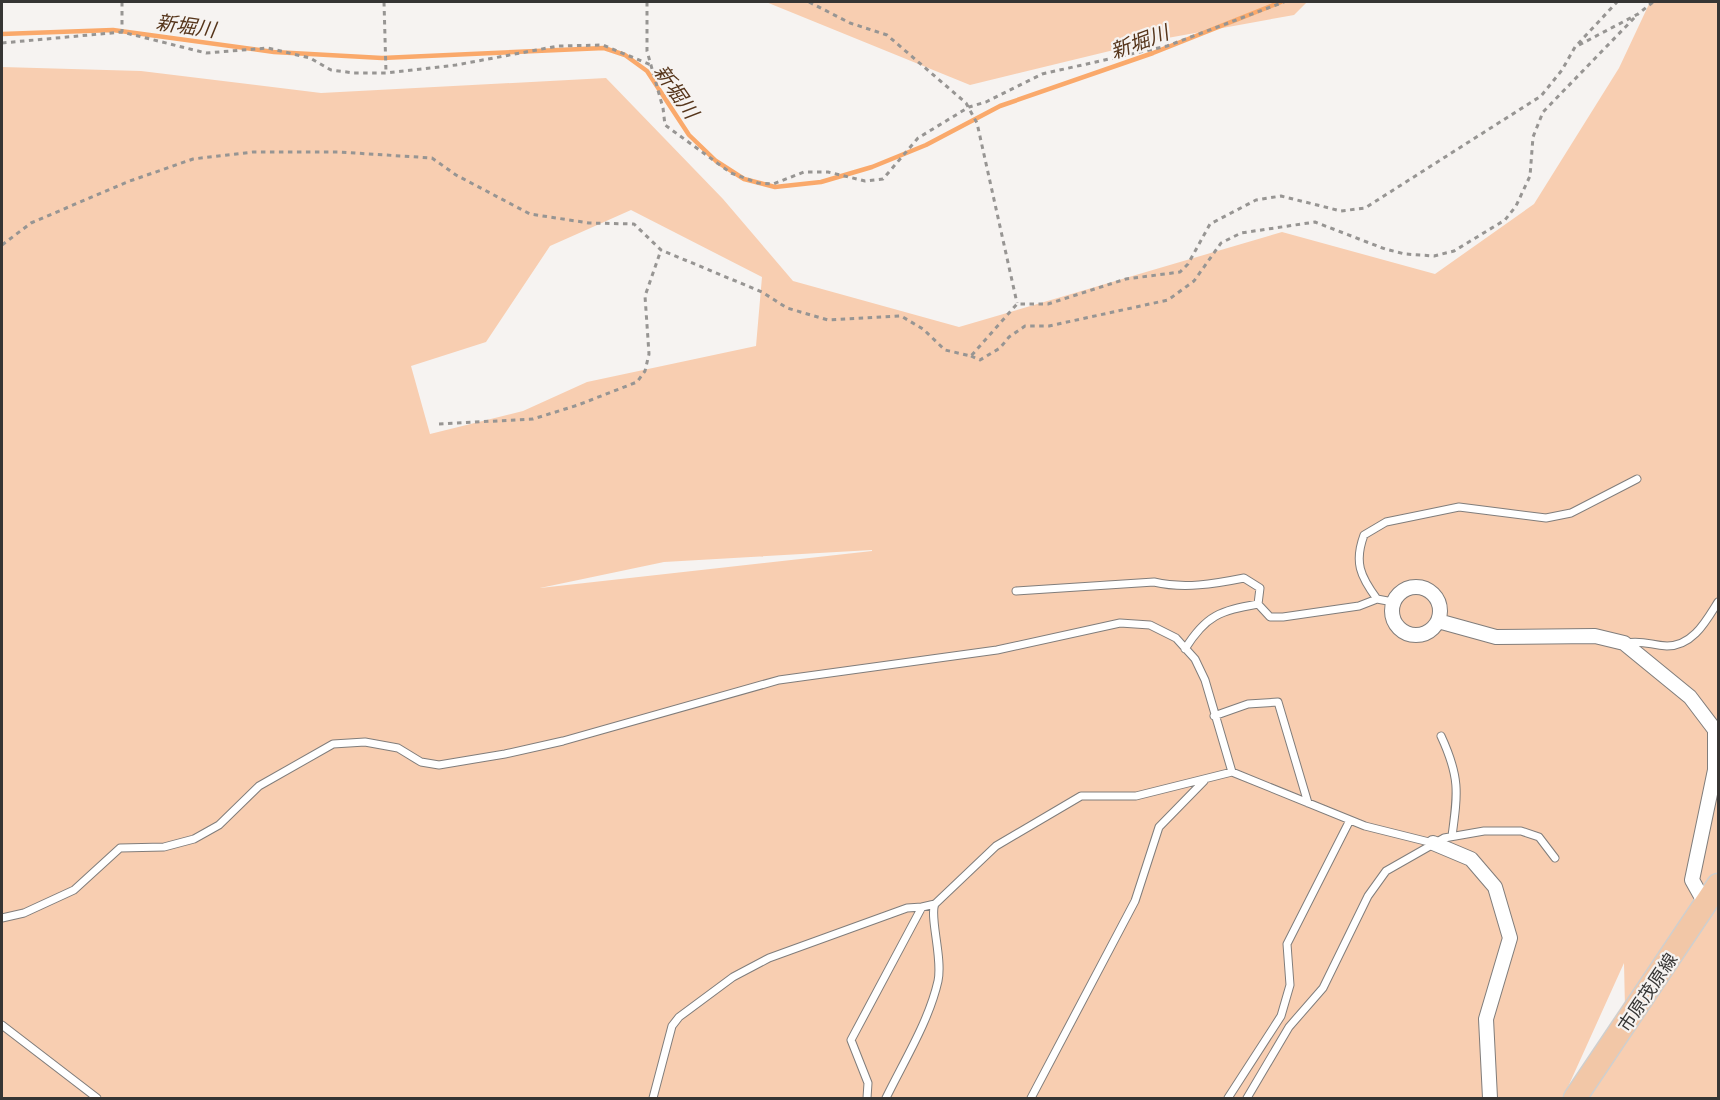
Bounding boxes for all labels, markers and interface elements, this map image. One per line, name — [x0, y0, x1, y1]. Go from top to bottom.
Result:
water label: 新堀川 — [155, 9, 219, 41]
water label: 新堀川 — [1107, 19, 1173, 63]
water label: 新堀川 — [650, 60, 705, 124]
street label: 市原茂原線 — [1613, 949, 1681, 1035]

